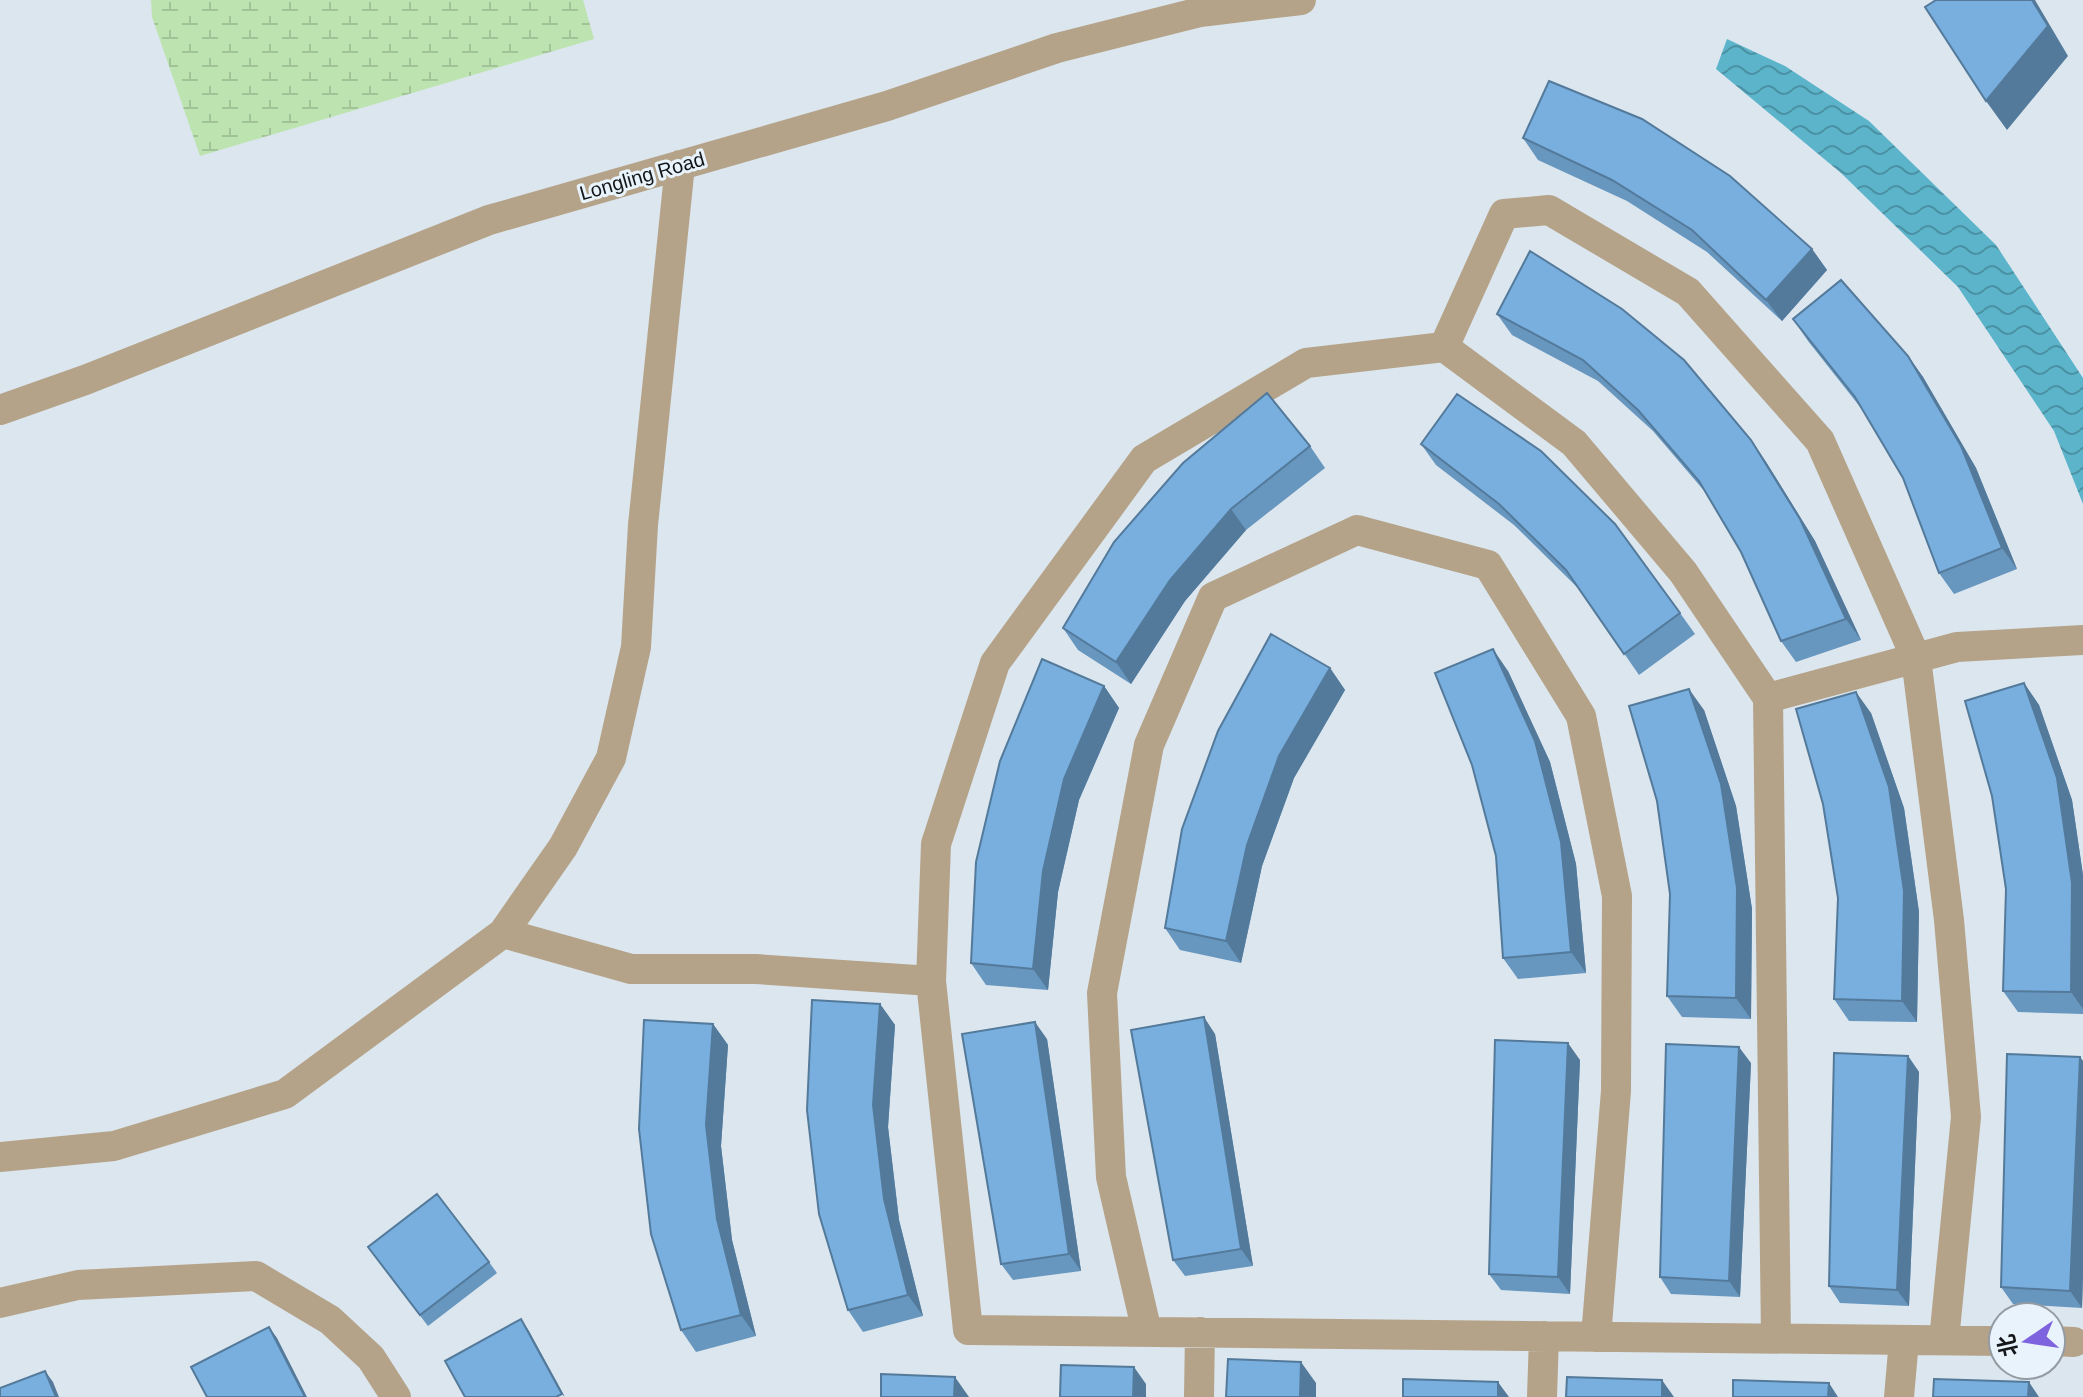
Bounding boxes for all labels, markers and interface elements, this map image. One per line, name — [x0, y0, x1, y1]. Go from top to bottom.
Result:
street label: Longling Road — [577, 148, 707, 204]
north arrow — [1987, 1301, 2067, 1381]
text: 北 — [1993, 1332, 2023, 1359]

